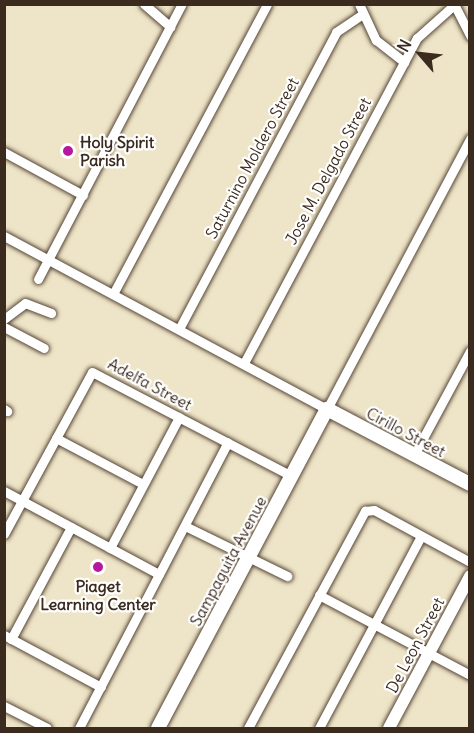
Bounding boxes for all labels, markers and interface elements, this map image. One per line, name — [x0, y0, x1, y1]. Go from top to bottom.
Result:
north arrow — [390, 24, 450, 84]
text: N — [393, 36, 416, 55]
street label: Saturnino Moldero Street — [201, 74, 303, 242]
street label: Jose M. Delgado Street — [281, 94, 375, 248]
place label: Holy Spirit Parish — [80, 132, 154, 170]
marker: Holy Spirit Parish — [61, 144, 75, 158]
street label: Adelfa Street — [105, 354, 195, 414]
street label: Cirillo Street — [363, 403, 449, 461]
street label: Sampaguita Avenue — [186, 493, 270, 629]
marker: Piaget Learning Center — [91, 560, 105, 574]
place label: Piaget Learning Center — [40, 576, 156, 614]
street label: De Leon Street — [382, 594, 448, 696]

